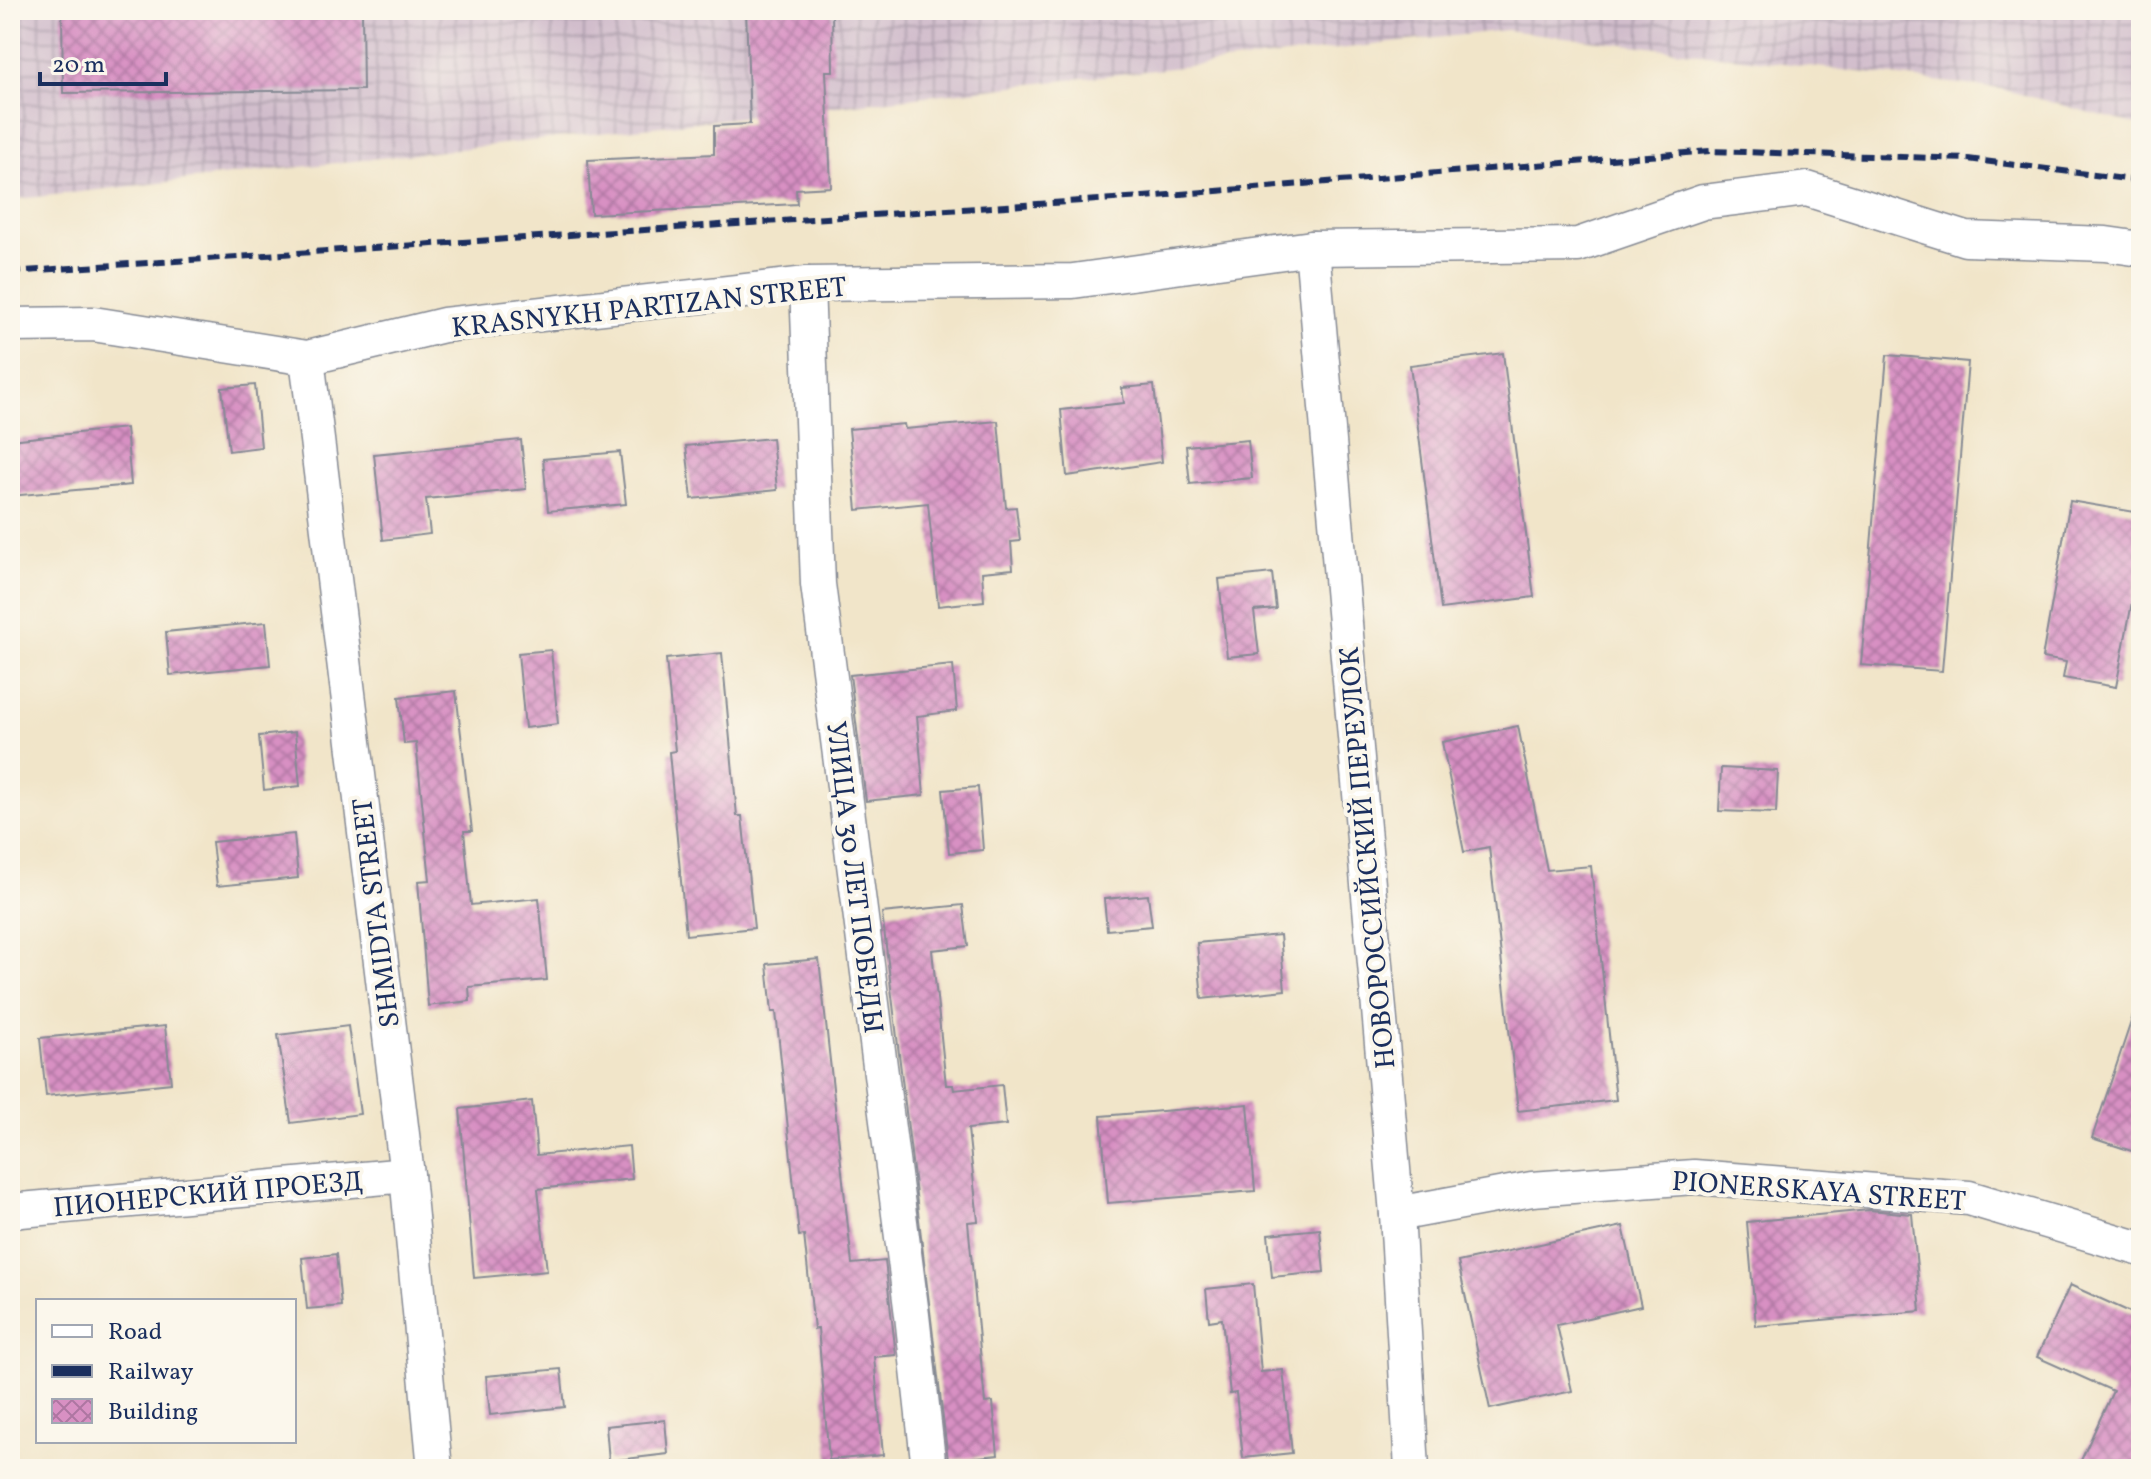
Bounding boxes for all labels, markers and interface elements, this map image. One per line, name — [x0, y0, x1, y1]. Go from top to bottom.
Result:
scale bar — [40, 36, 166, 86]
text: 20 m — [52, 49, 105, 83]
street label: KRASNYKH PARTIZAN STREET — [450, 268, 849, 349]
street label: НОВОРОССИЙСКИЙ ПЕРЕУЛОК — [1331, 645, 1406, 1070]
street label: УЛИЦА 30 ЛЕТ ПОБЕДЫ — [815, 719, 892, 1036]
street label: SHMIDTA STREET — [344, 796, 411, 1030]
street label: ПИОНЕРСКИЙ ПРОЕЗД — [52, 1163, 365, 1228]
street label: PIONERSKAYA STREET — [1670, 1163, 1967, 1222]
legend — [36, 1299, 296, 1443]
text: Road — [108, 1316, 162, 1350]
text: Railway — [108, 1356, 194, 1390]
text: Building — [108, 1396, 198, 1430]

